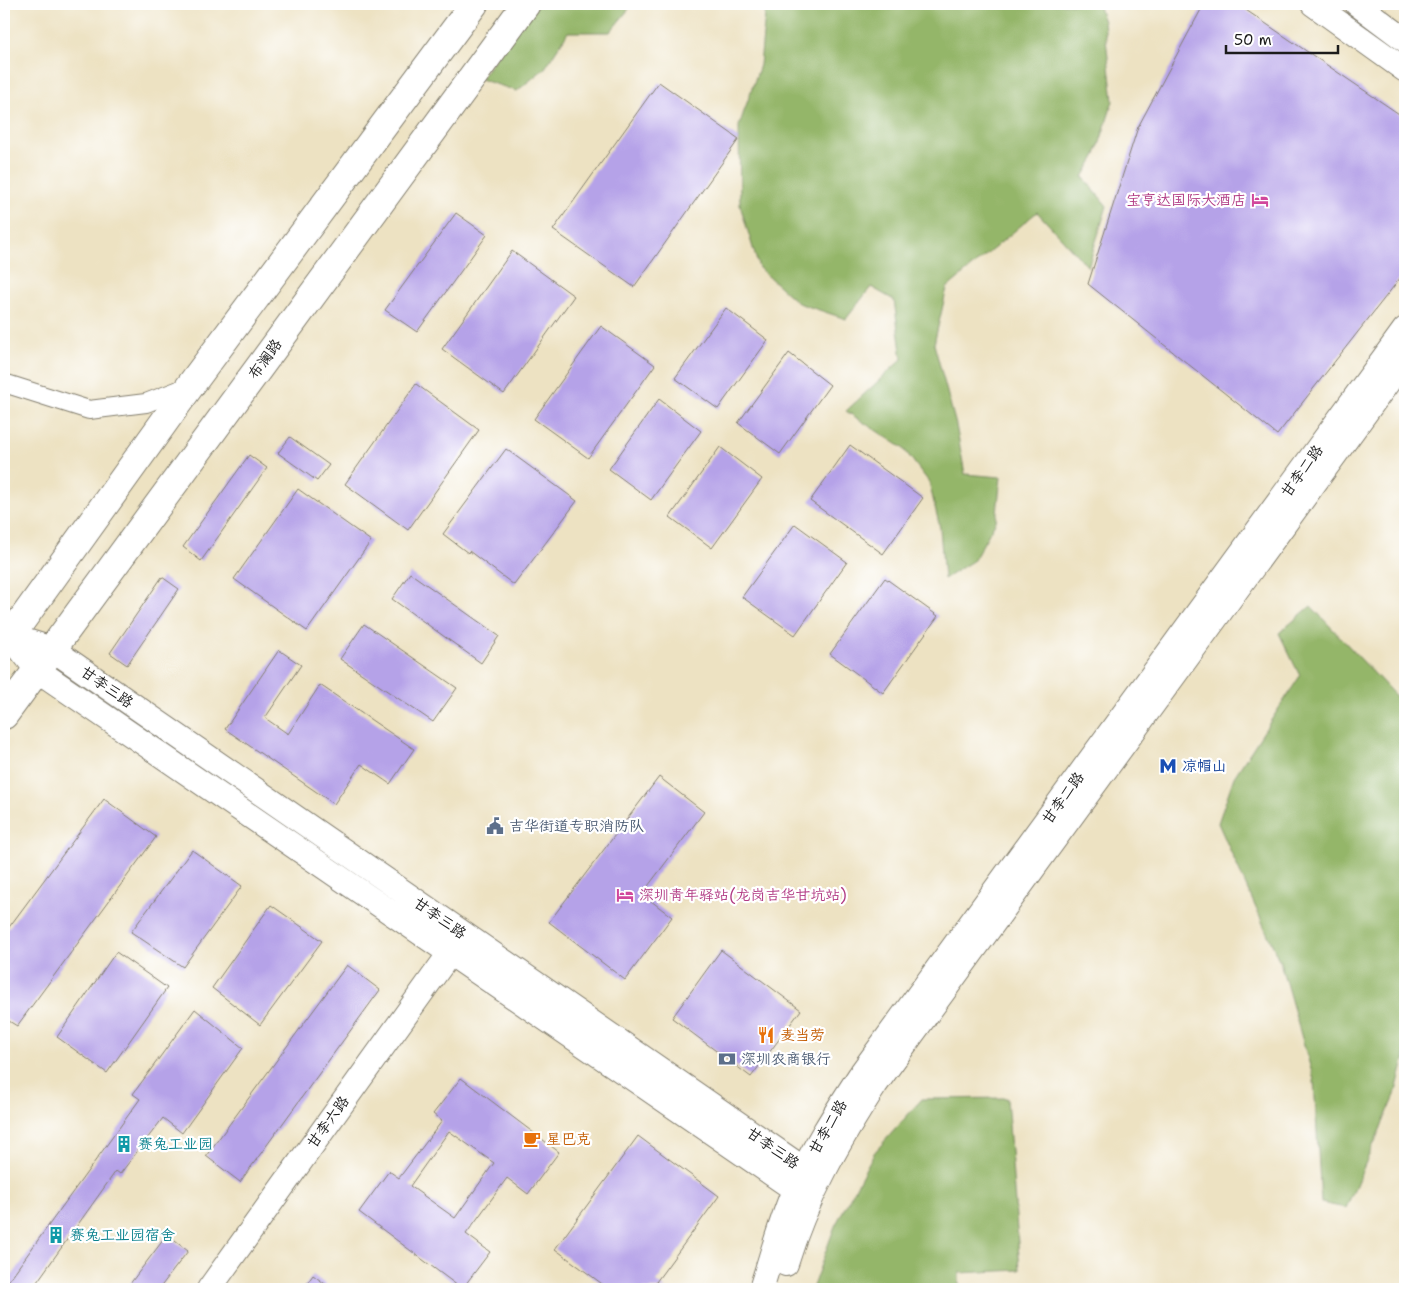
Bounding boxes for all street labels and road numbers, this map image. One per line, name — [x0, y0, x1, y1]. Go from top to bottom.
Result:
street label: 布澜路 — [244, 335, 286, 383]
street label: 甘李二路 — [1276, 441, 1328, 501]
street label: 甘李三路 — [77, 662, 137, 712]
street label: 甘李二路 — [1037, 768, 1089, 828]
street label: 甘李三路 — [410, 893, 470, 943]
street label: 甘李六路 — [302, 1092, 354, 1152]
street label: 甘李二路 — [804, 1096, 852, 1158]
street label: 甘李三路 — [743, 1123, 803, 1173]

